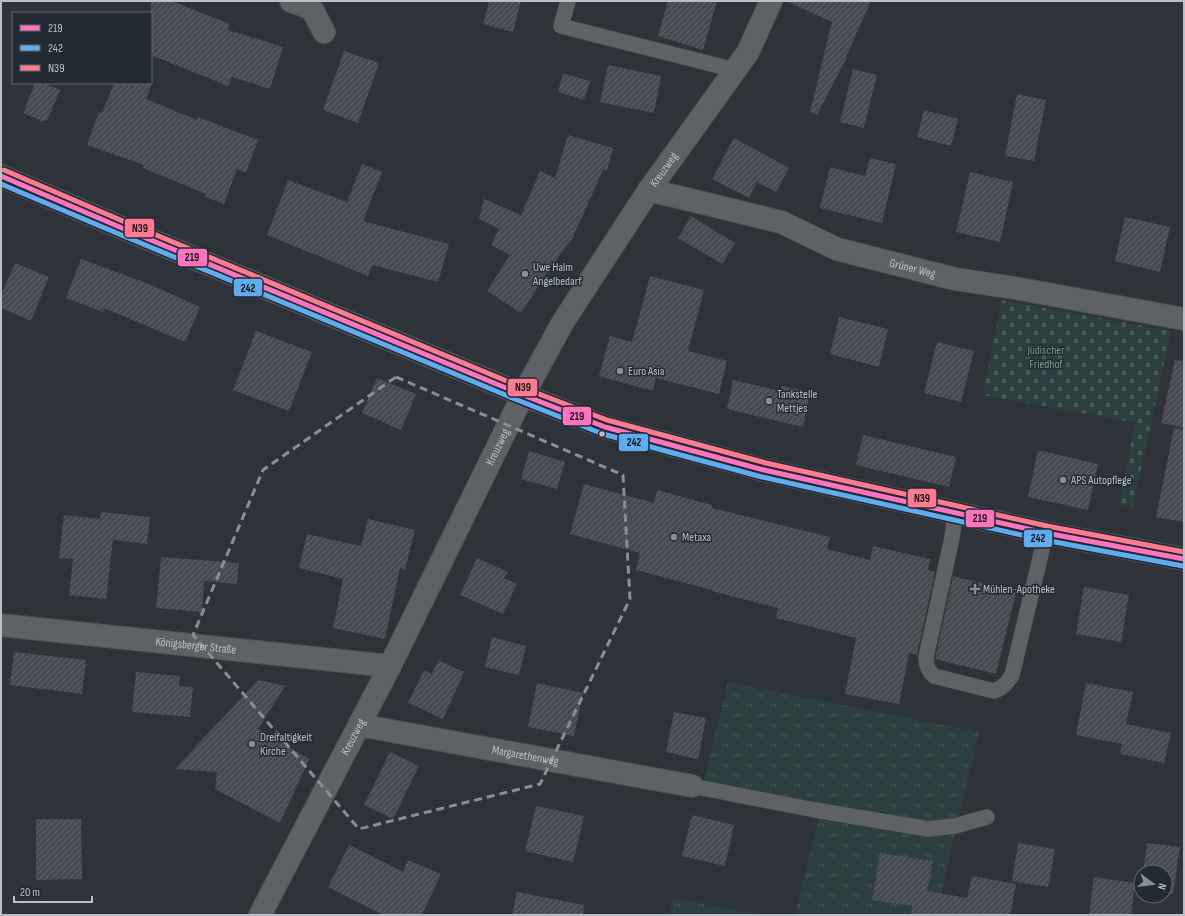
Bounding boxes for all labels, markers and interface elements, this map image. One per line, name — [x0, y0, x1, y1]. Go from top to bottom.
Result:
legend — [12, 12, 152, 84]
text: 219 — [48, 21, 63, 36]
text: 242 — [48, 41, 63, 56]
text: N39 — [48, 61, 64, 76]
street label: Kreuzweg — [647, 149, 682, 190]
line badge: N39 — [124, 218, 155, 238]
text: N39 — [132, 222, 148, 235]
line badge: 219 — [177, 248, 208, 267]
text: 219 — [185, 251, 199, 264]
street label: Grüner Weg — [888, 256, 937, 282]
place label: Uwe Halm Angelbedarf — [532, 260, 582, 289]
marker: Uwe Halm Angelbedarf — [520, 269, 530, 279]
line badge: 242 — [233, 278, 263, 297]
text: 242 — [241, 282, 256, 295]
park label: Jüdischer Friedhof — [1026, 343, 1065, 372]
place label: Euro Asia — [628, 364, 665, 379]
marker: Euro Asia — [615, 366, 625, 376]
line badge: N39 — [507, 378, 538, 397]
text: N39 — [515, 381, 531, 394]
place label: Tankstelle Mettjes — [777, 387, 817, 416]
marker: Tankstelle Mettjes — [764, 396, 774, 406]
line badge: 219 — [562, 406, 592, 426]
text: 219 — [570, 410, 584, 423]
street label: Kreuzweg — [483, 426, 513, 468]
unlabelled marker — [597, 429, 607, 439]
line badge: 242 — [618, 433, 649, 452]
text: 242 — [627, 436, 642, 449]
place label: APS Autopflege — [1070, 473, 1132, 488]
marker: APS Autopflege — [1058, 475, 1068, 485]
line badge: N39 — [907, 488, 937, 508]
text: N39 — [914, 492, 930, 505]
line badge: 219 — [965, 509, 995, 528]
text: 219 — [973, 512, 987, 525]
line badge: 242 — [1023, 529, 1053, 548]
place label: Metaxa — [682, 530, 712, 545]
marker: Metaxa — [669, 532, 679, 542]
text: 242 — [1031, 532, 1046, 545]
place label: Mühlen-Apotheke — [983, 582, 1055, 597]
marker: Mühlen-Apotheke — [970, 584, 980, 594]
street label: Königsberger Straße — [155, 634, 237, 658]
street label: Kreuzweg — [338, 716, 369, 758]
place label: Dreifaltigkeit Kirche — [260, 730, 313, 759]
marker: Dreifaltigkeit Kirche — [247, 739, 257, 749]
street label: Margarethenweg — [491, 743, 560, 769]
north arrow — [1133, 864, 1173, 904]
scale bar — [14, 878, 92, 904]
text: N — [1155, 882, 1169, 891]
text: 20 m — [20, 885, 40, 900]

